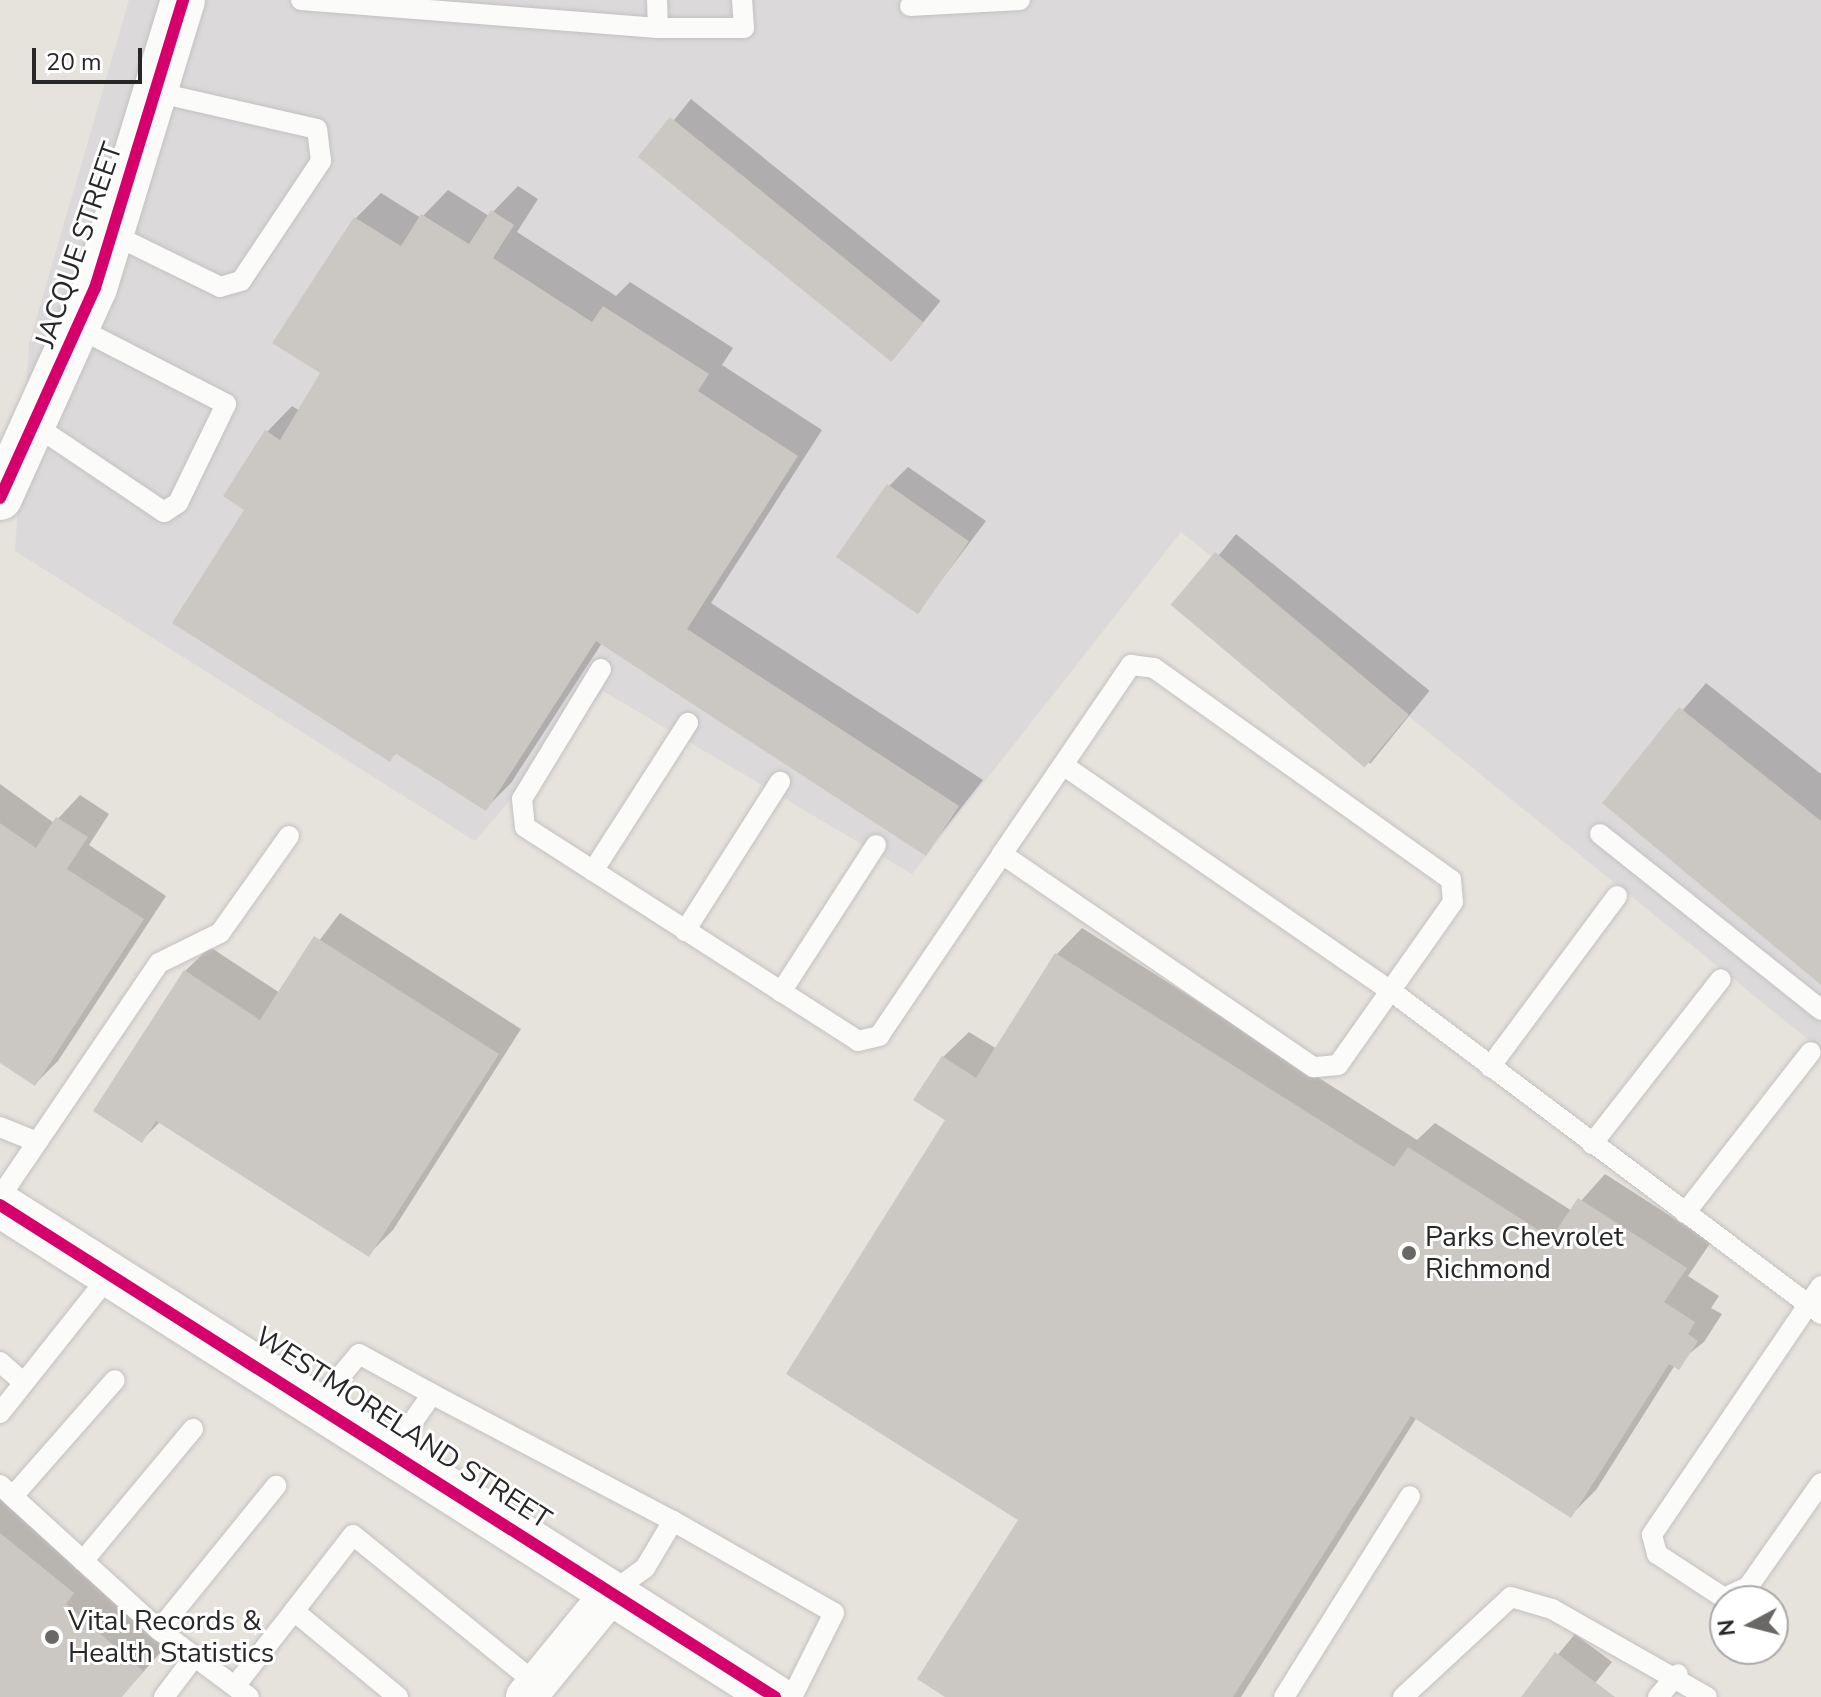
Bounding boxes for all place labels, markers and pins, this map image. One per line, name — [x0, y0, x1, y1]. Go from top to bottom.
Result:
place label: Parks Chevrolet Richmond — [1425, 1220, 1623, 1286]
marker: Parks Chevrolet Richmond — [1400, 1244, 1418, 1262]
place label: Vital Records & Health Statistics — [68, 1604, 274, 1670]
marker: Vital Records & Health Statistics — [43, 1628, 61, 1646]

